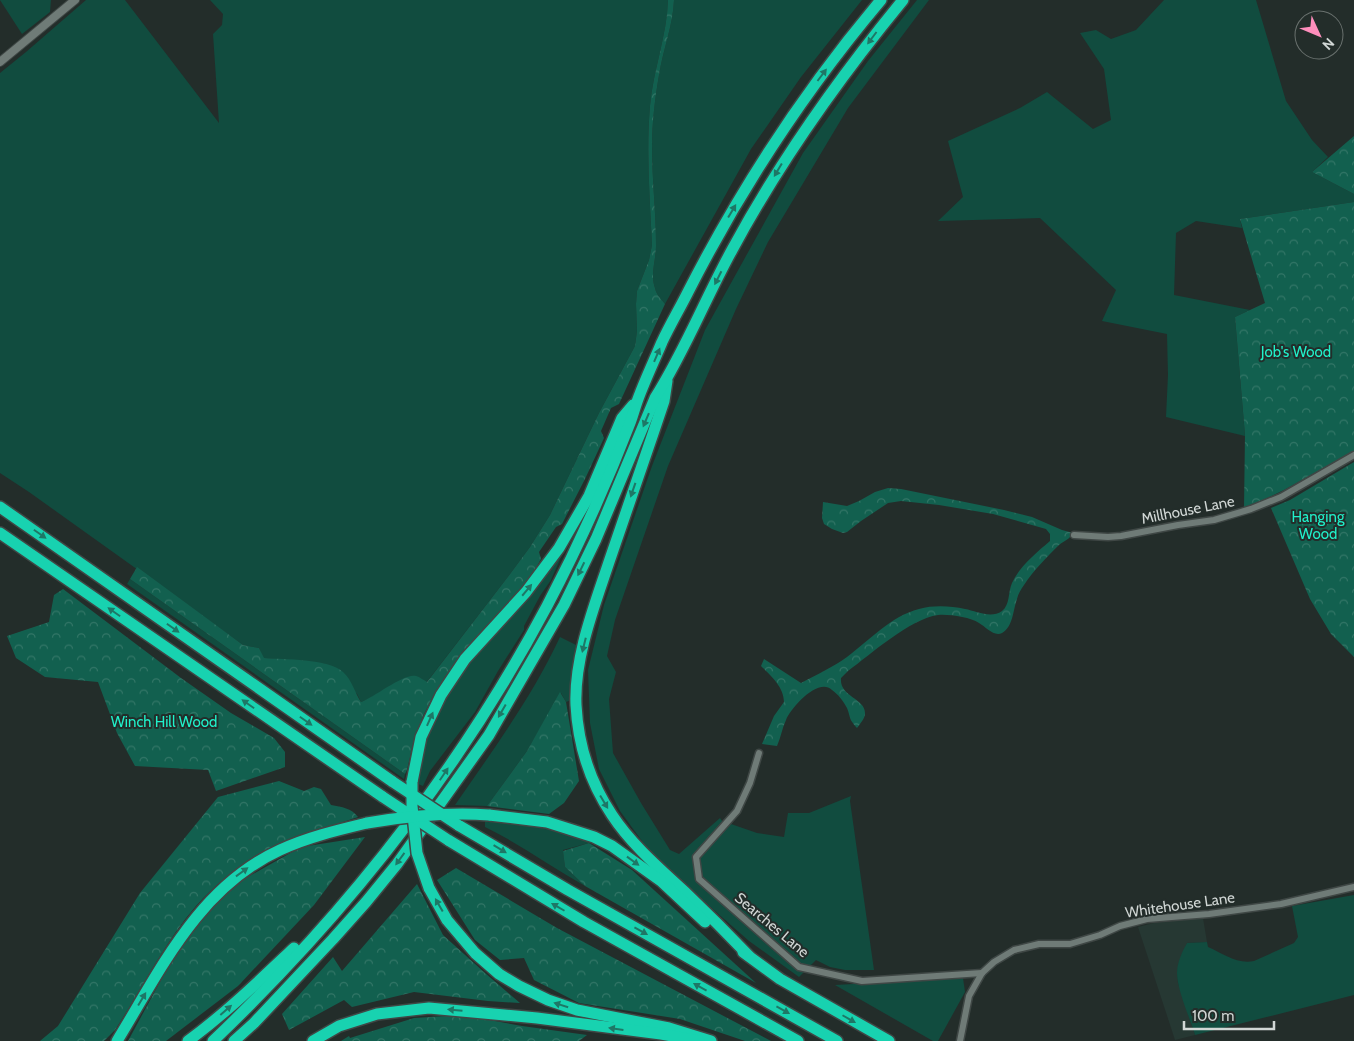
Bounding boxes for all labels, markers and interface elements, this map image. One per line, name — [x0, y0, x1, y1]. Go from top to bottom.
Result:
north arrow — [1294, 10, 1344, 60]
one-way arrow — [867, 31, 877, 45]
text: N — [1318, 34, 1338, 54]
one-way arrow — [817, 69, 827, 82]
one-way arrow — [774, 164, 783, 177]
one-way arrow — [727, 204, 737, 217]
one-way arrow — [713, 271, 721, 285]
park label: Job's Wood — [1260, 343, 1331, 361]
one-way arrow — [653, 347, 661, 362]
one-way arrow — [641, 413, 649, 427]
one-way arrow — [629, 483, 637, 498]
street label: Millhouse Lane — [1140, 492, 1236, 528]
park label: Hanging Wood — [1292, 508, 1345, 543]
one-way arrow — [33, 529, 47, 539]
one-way arrow — [577, 562, 586, 577]
one-way arrow — [522, 584, 533, 597]
one-way arrow — [107, 607, 121, 617]
one-way arrow — [166, 623, 180, 633]
one-way arrow — [579, 637, 587, 652]
one-way arrow — [241, 699, 255, 709]
one-way arrow — [498, 705, 507, 718]
one-way arrow — [426, 712, 434, 726]
park label: Winch Hill Wood — [111, 713, 217, 731]
one-way arrow — [299, 716, 313, 726]
one-way arrow — [439, 767, 448, 781]
one-way arrow — [600, 795, 609, 808]
one-way arrow — [494, 845, 507, 854]
one-way arrow — [395, 852, 405, 866]
one-way arrow — [626, 856, 640, 866]
one-way arrow — [235, 867, 248, 877]
street label: Whitehouse Lane — [1124, 888, 1236, 922]
street label: Searches Lane — [731, 889, 813, 961]
one-way arrow — [434, 898, 443, 911]
one-way arrow — [551, 903, 566, 911]
one-way arrow — [634, 927, 648, 935]
one-way arrow — [693, 982, 707, 991]
one-way arrow — [137, 993, 147, 1006]
scale bar — [1184, 998, 1274, 1030]
one-way arrow — [554, 1000, 569, 1008]
one-way arrow — [220, 1005, 233, 1016]
one-way arrow — [446, 1006, 462, 1014]
one-way arrow — [776, 1006, 789, 1015]
text: 100 m — [1192, 1007, 1234, 1025]
one-way arrow — [843, 1014, 856, 1023]
one-way arrow — [608, 1024, 624, 1032]

